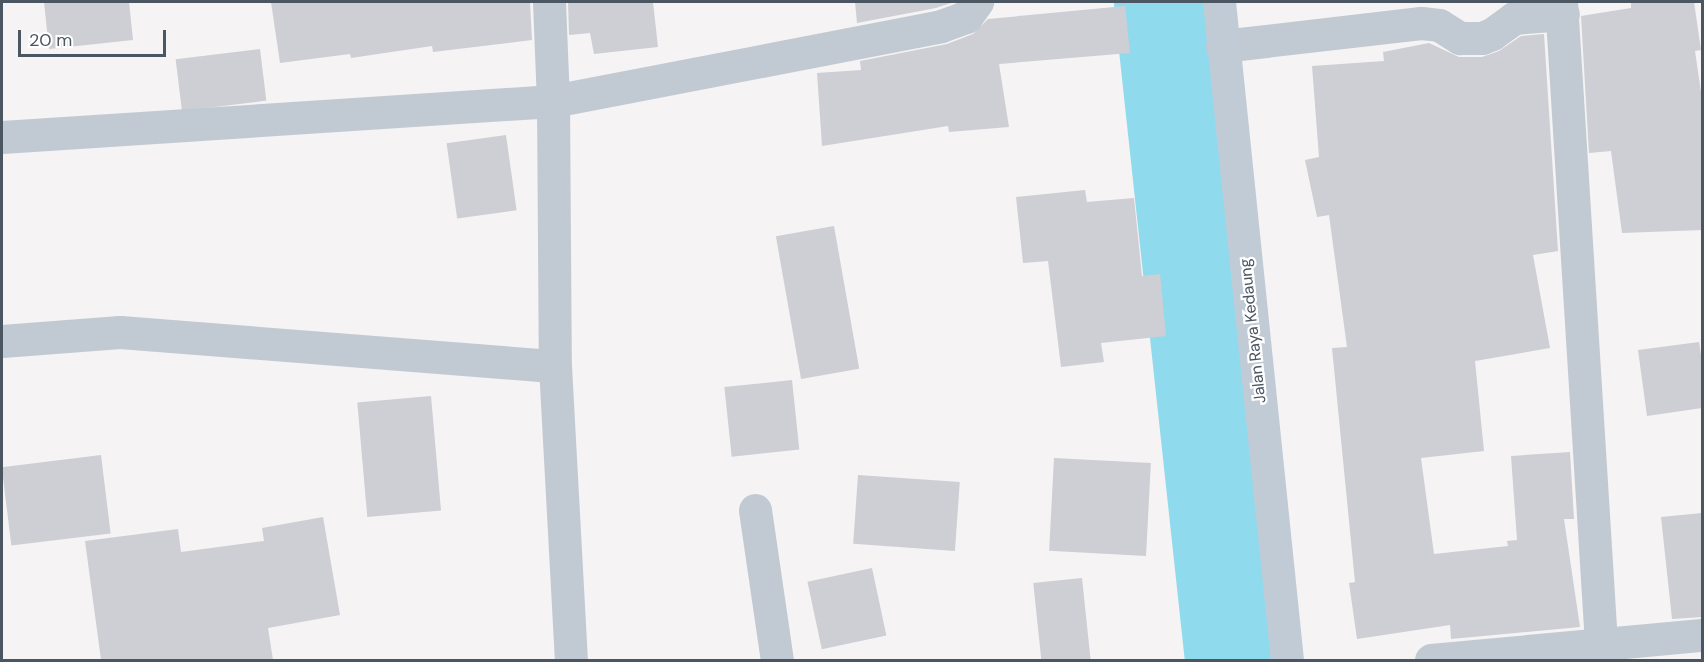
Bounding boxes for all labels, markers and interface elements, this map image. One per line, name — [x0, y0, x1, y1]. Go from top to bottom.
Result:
scale bar — [21, 18, 170, 56]
text: 20 m — [29, 28, 72, 52]
street label: Jalan Raya Kedaung — [1236, 258, 1270, 404]

